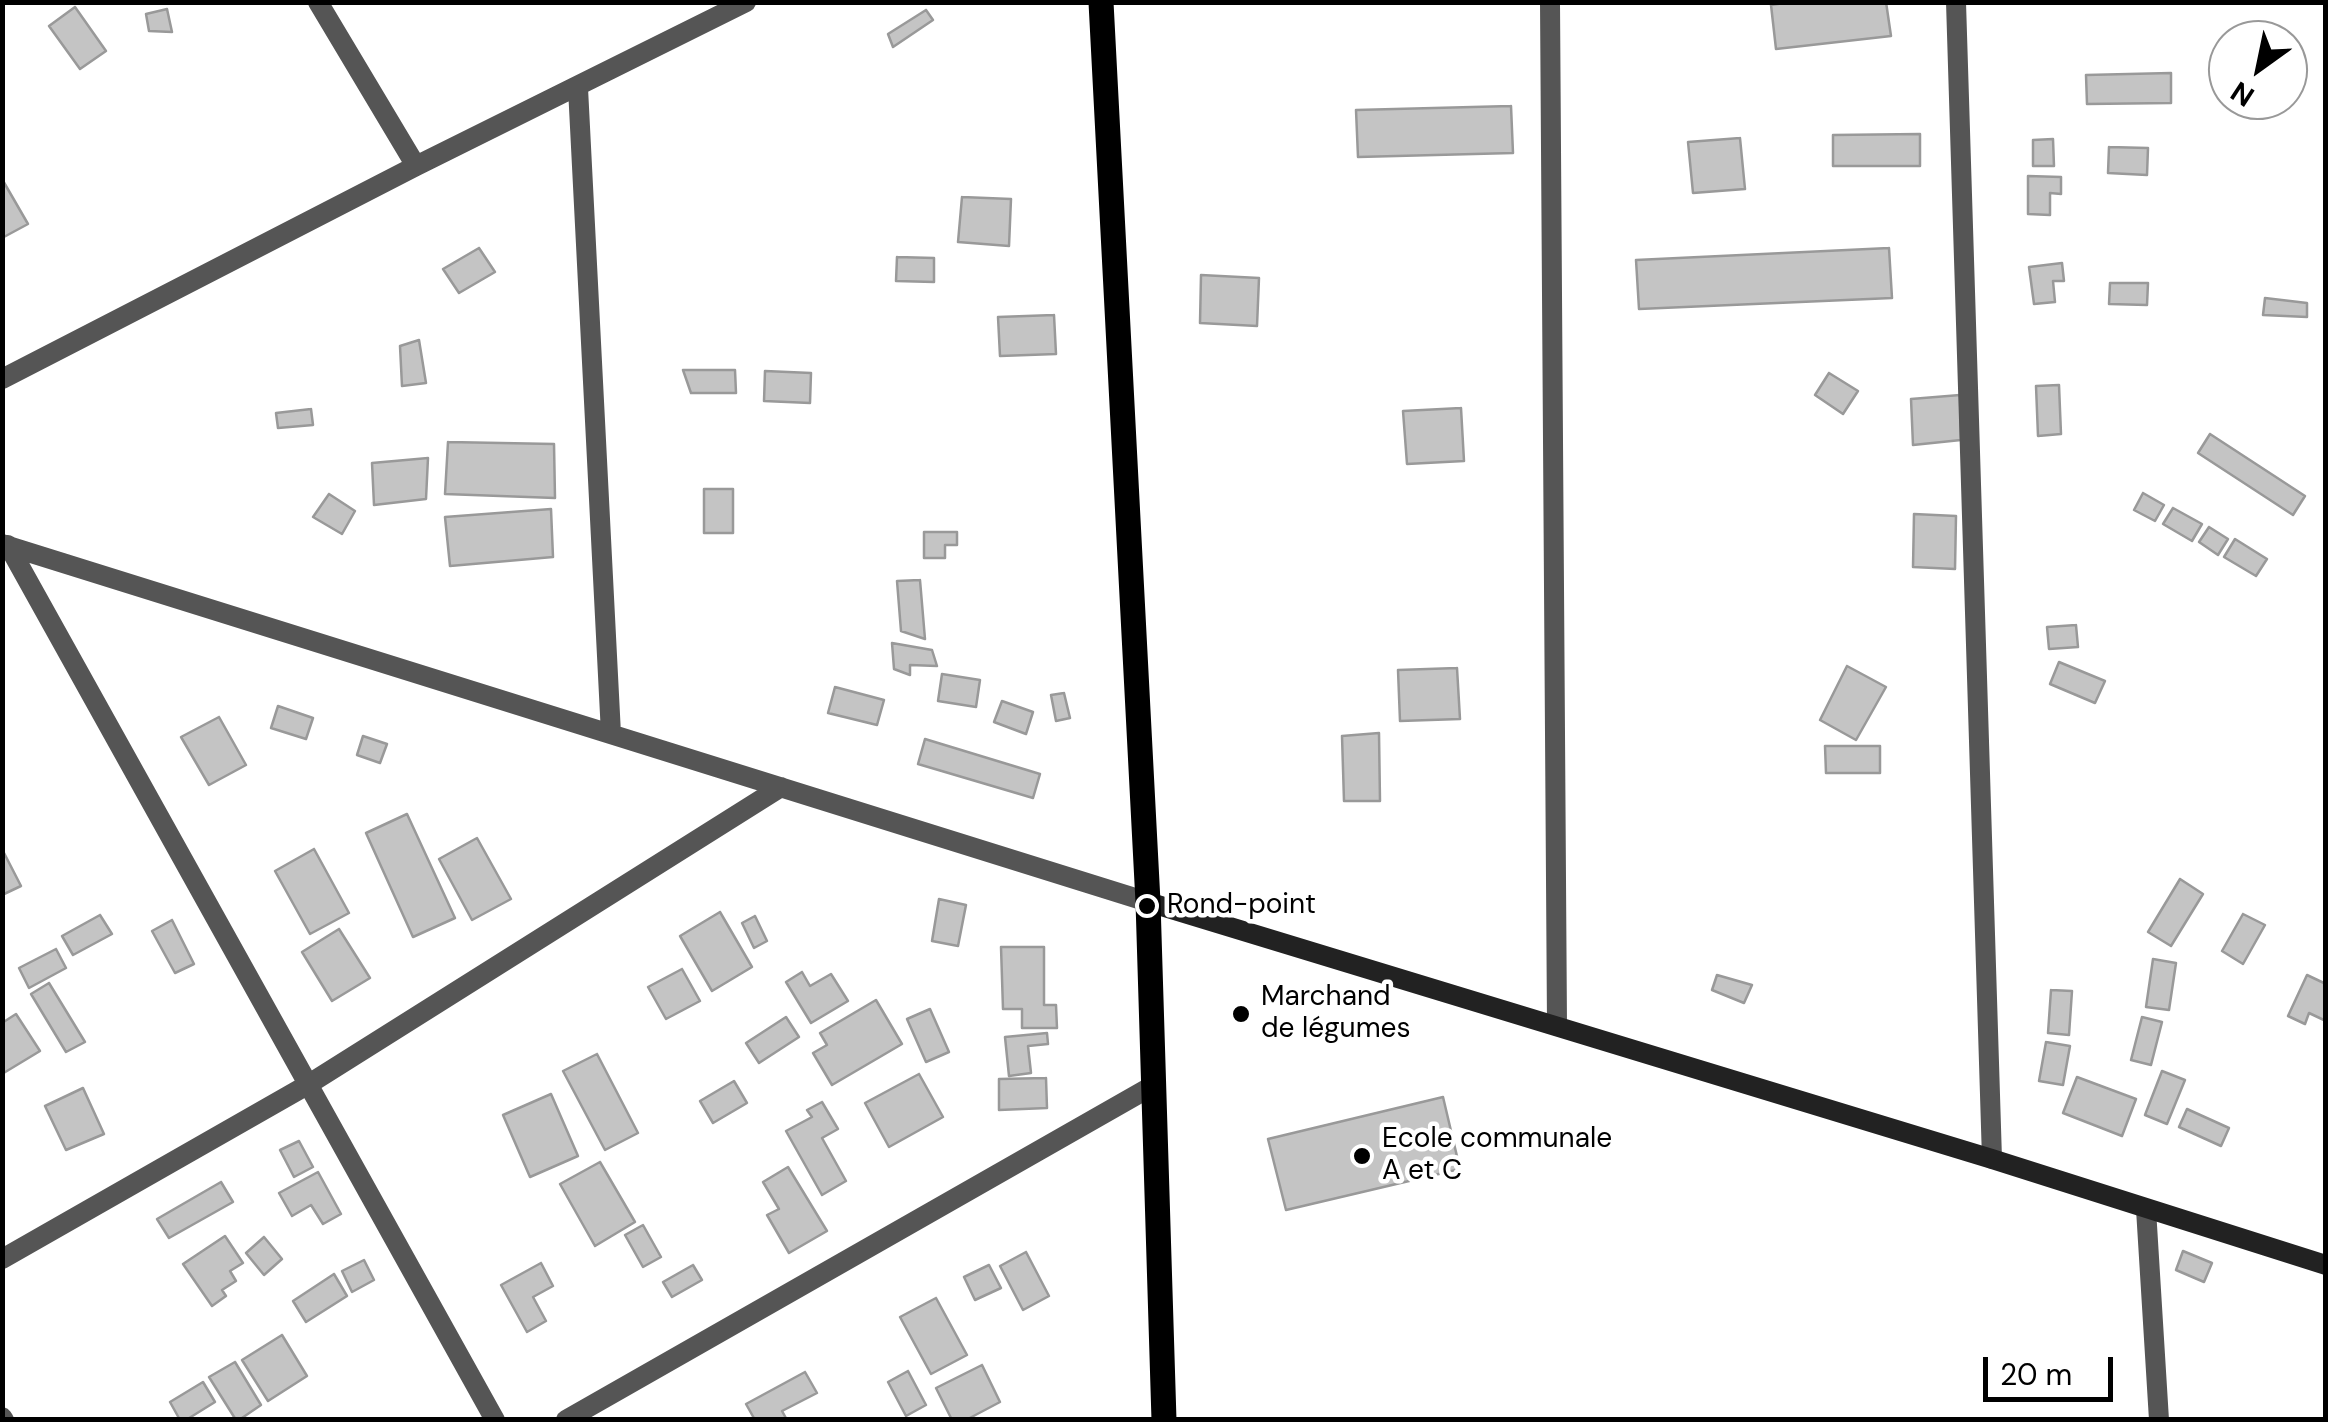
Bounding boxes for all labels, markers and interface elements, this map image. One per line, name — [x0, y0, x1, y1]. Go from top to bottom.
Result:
north arrow — [2208, 20, 2308, 120]
text: N — [2224, 73, 2261, 115]
place label: Rond-point — [1167, 889, 1316, 923]
marker: Rond-point — [1136, 895, 1158, 917]
place label: Marchand de légumes — [1261, 981, 1411, 1047]
marker: Marchand de légumes — [1230, 1003, 1252, 1025]
place label: Ecole communale A et C — [1382, 1123, 1612, 1189]
marker: Ecole communale A et C — [1351, 1145, 1373, 1167]
scale bar — [1988, 1337, 2118, 1399]
text: 20 m — [2000, 1355, 2072, 1394]

